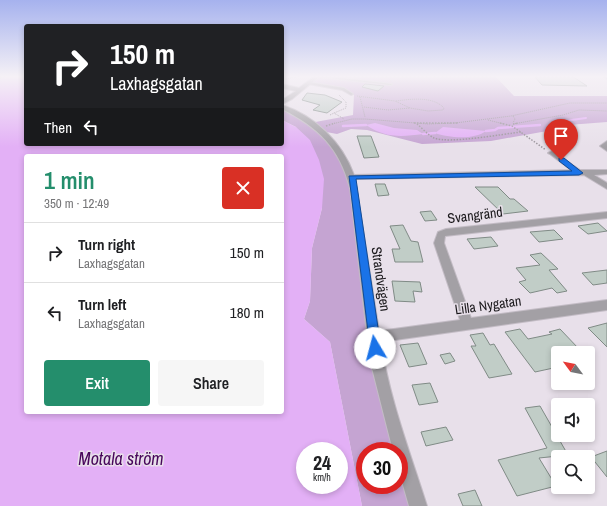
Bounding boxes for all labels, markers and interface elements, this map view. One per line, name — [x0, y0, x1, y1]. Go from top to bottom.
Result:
text: 150 m — [110, 35, 175, 73]
icon: right — [44, 40, 96, 92]
text: Laxhagsgatan — [110, 71, 203, 96]
icon: left — [80, 116, 102, 138]
text: Then — [44, 117, 72, 138]
pin — [544, 119, 578, 160]
icon: arrive — [550, 125, 572, 147]
text: 1 min — [44, 164, 95, 196]
button: close — [222, 167, 264, 209]
text: 350 m · 12:49 — [44, 195, 109, 212]
street label: Svangränd — [446, 203, 504, 227]
text: Turn right — [78, 234, 135, 255]
icon: right — [44, 242, 66, 264]
text: 150 m — [230, 242, 264, 263]
street label: Strandvägen — [368, 246, 394, 312]
text: Laxhagsgatan — [78, 255, 145, 272]
street label: Lilla Nygatan — [454, 291, 522, 319]
text: Turn left — [78, 294, 126, 315]
icon: left — [44, 302, 66, 324]
text: 180 m — [230, 302, 264, 323]
text: Laxhagsgatan — [78, 315, 145, 332]
position arrow — [354, 327, 396, 369]
north arrow — [551, 346, 595, 390]
map controls — [551, 346, 595, 494]
button: Exit — [44, 360, 150, 406]
button: Share — [158, 360, 264, 406]
button: sound — [551, 398, 595, 442]
speed limit sign: 30 — [356, 442, 408, 494]
water label: Motala ström — [78, 446, 164, 471]
text: 24 — [313, 449, 331, 476]
button: search — [551, 450, 595, 494]
text: km/h — [313, 471, 331, 484]

